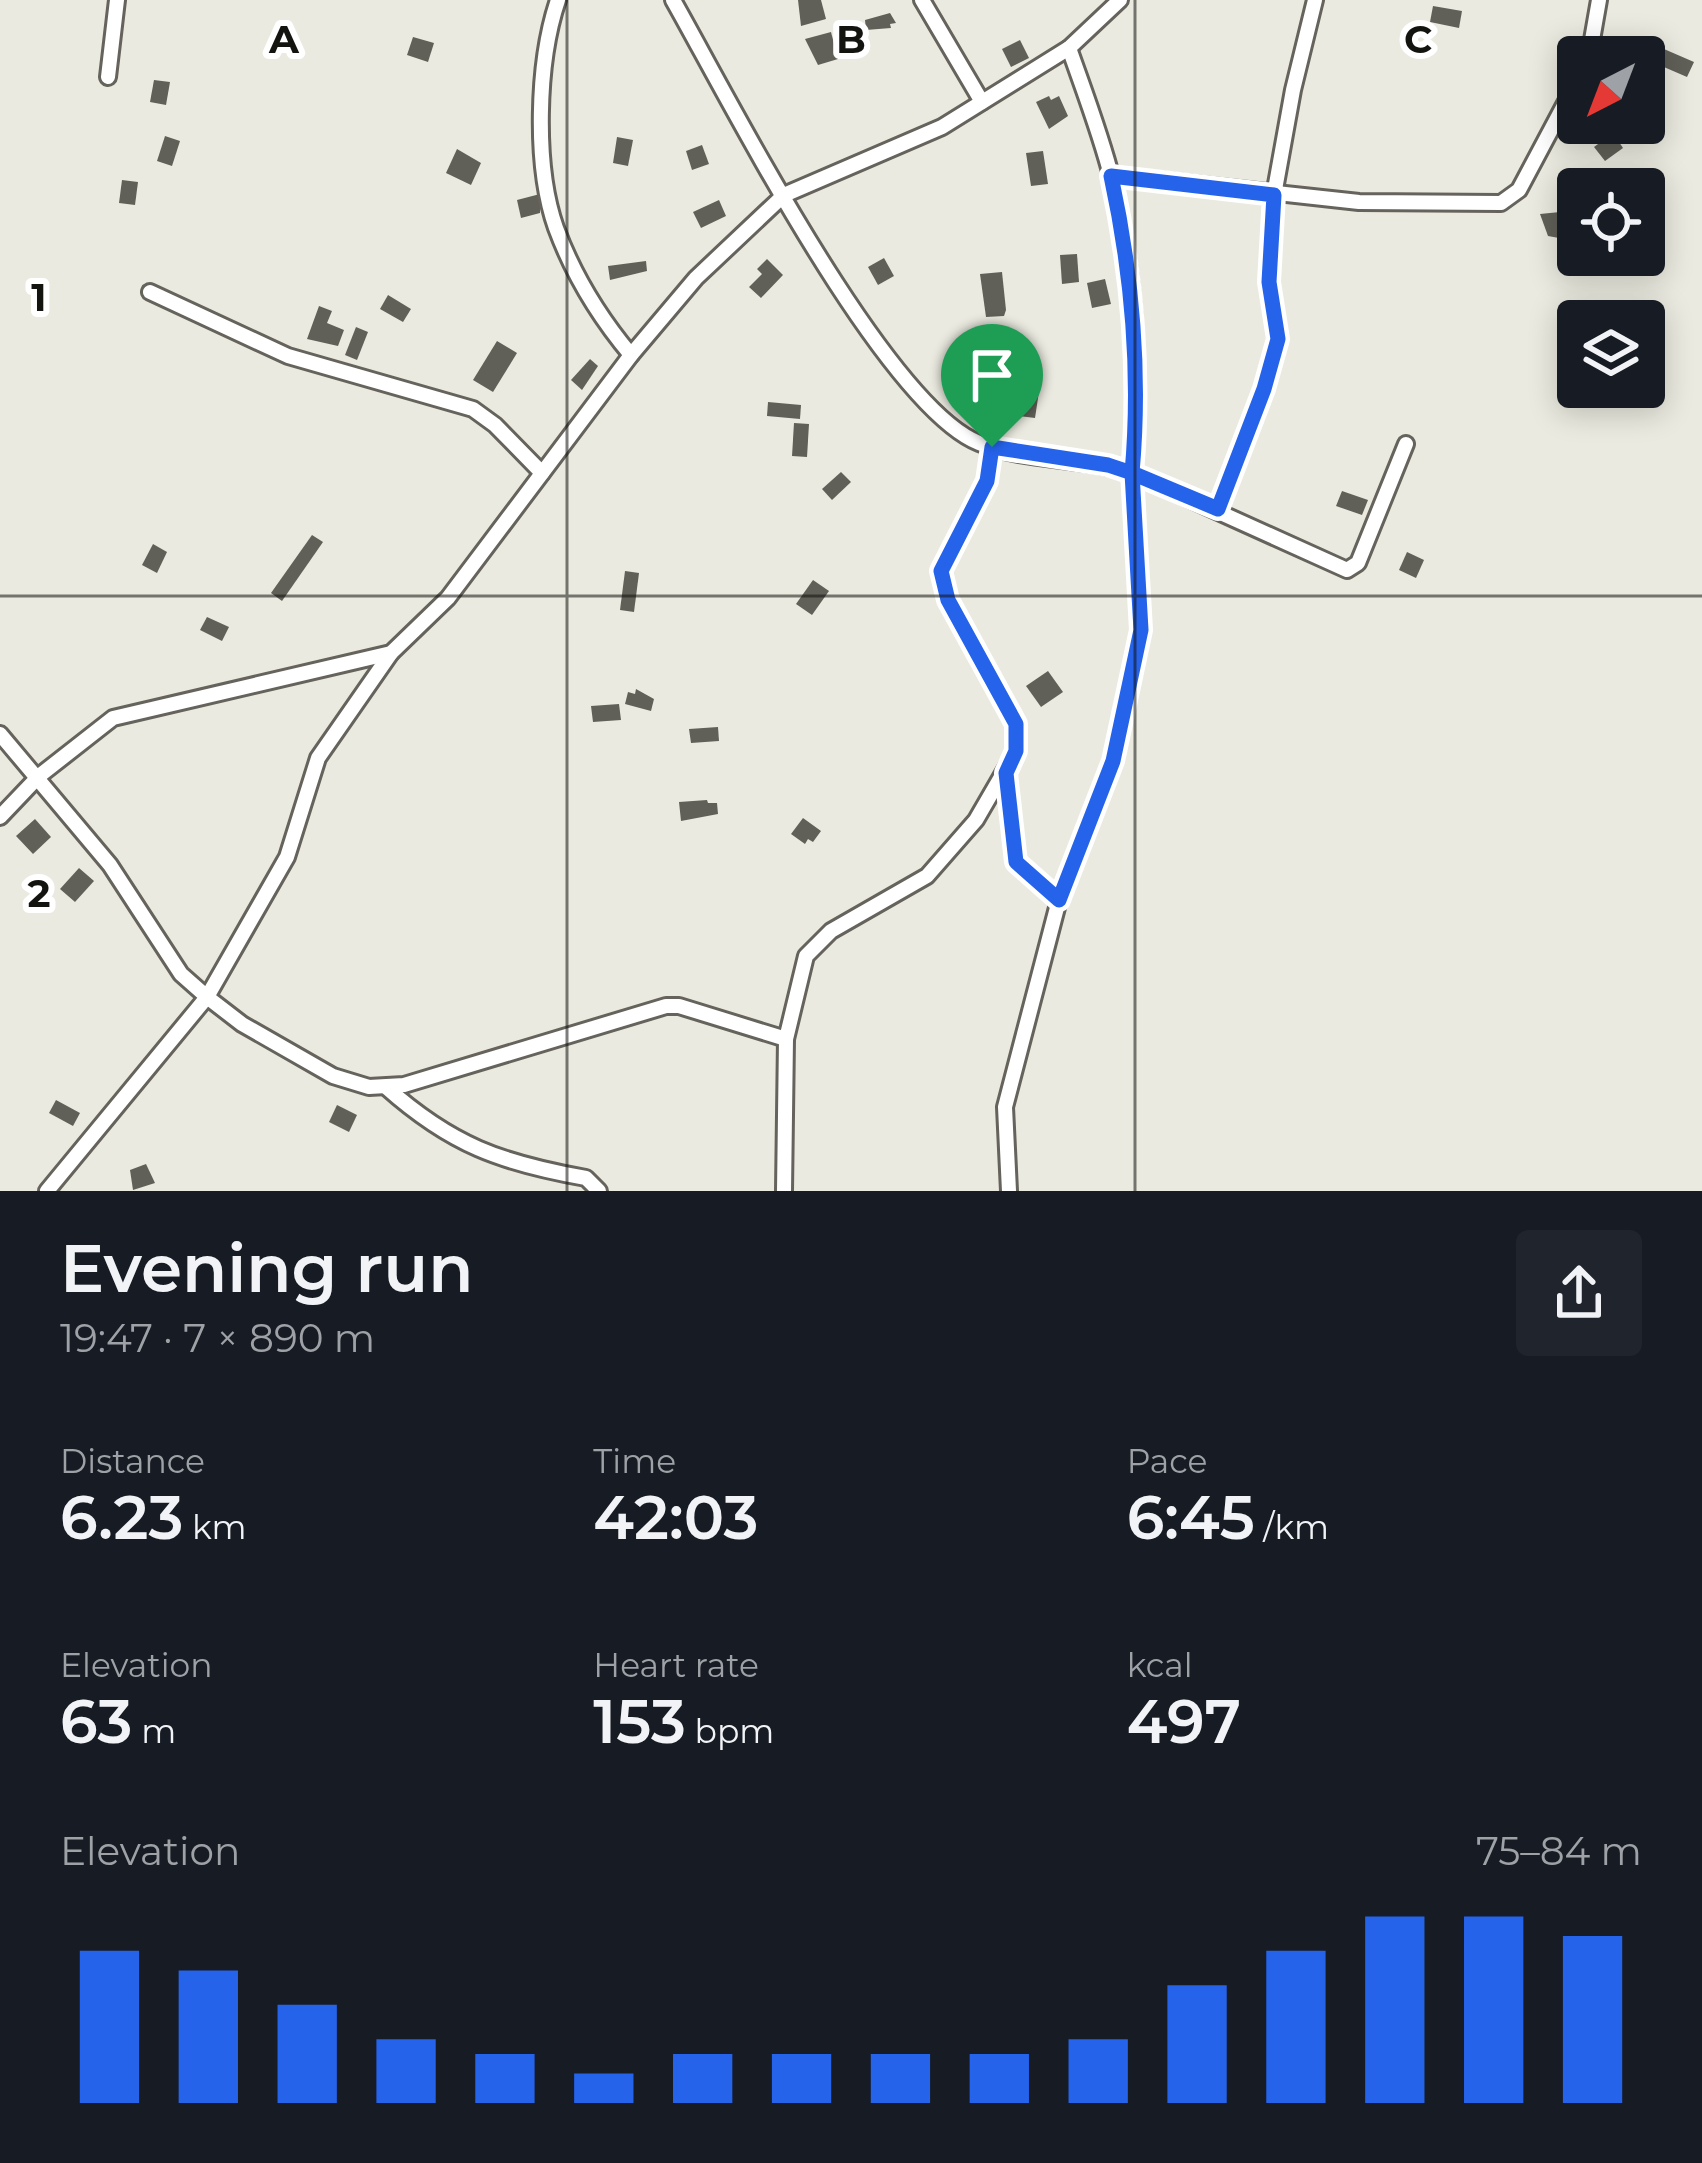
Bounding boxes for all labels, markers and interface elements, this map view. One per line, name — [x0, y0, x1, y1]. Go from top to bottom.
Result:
text: A — [268, 15, 300, 63]
text: B — [836, 15, 866, 63]
text: C — [1404, 15, 1432, 63]
north arrow — [1557, 36, 1665, 144]
map controls — [1557, 36, 1665, 408]
button: locate — [1557, 168, 1665, 276]
text: 1 — [31, 273, 47, 321]
button: layers — [1557, 300, 1665, 408]
pin — [941, 324, 1043, 447]
icon: arrive — [959, 342, 1025, 408]
text: 2 — [27, 869, 51, 917]
text: Evening run — [60, 1228, 473, 1309]
button: share — [1516, 1230, 1642, 1356]
text: 19:47 · 7 × 890 m — [60, 1314, 375, 1362]
text: Distance — [60, 1441, 205, 1481]
text: Time — [593, 1441, 676, 1481]
text: Pace — [1127, 1441, 1208, 1481]
text: 6.23 — [60, 1481, 183, 1554]
text: 42:03 — [593, 1481, 758, 1554]
text: 6:45 — [1127, 1481, 1255, 1554]
text: km — [183, 1507, 246, 1547]
text: /km — [1255, 1507, 1329, 1547]
text: Elevation — [60, 1645, 213, 1685]
text: Heart rate — [593, 1645, 759, 1685]
text: kcal — [1127, 1645, 1193, 1685]
text: 63 — [60, 1685, 133, 1758]
text: 153 — [593, 1685, 686, 1758]
text: 497 — [1127, 1685, 1241, 1758]
text: m — [133, 1711, 176, 1751]
text: bpm — [686, 1711, 774, 1751]
text: Elevation — [60, 1827, 240, 1875]
text: 75–84 m — [1476, 1827, 1642, 1875]

